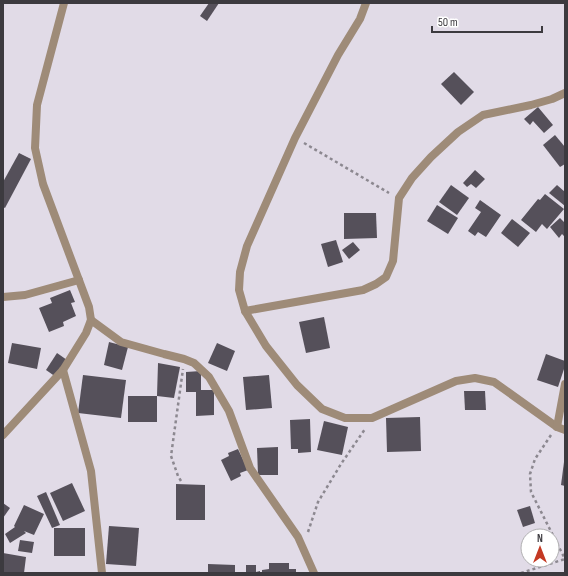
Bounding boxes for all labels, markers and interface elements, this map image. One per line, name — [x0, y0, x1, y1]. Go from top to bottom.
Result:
scale bar — [432, 8, 542, 34]
text: 50 m — [438, 15, 458, 30]
north arrow — [520, 528, 560, 568]
text: N — [537, 532, 543, 545]

